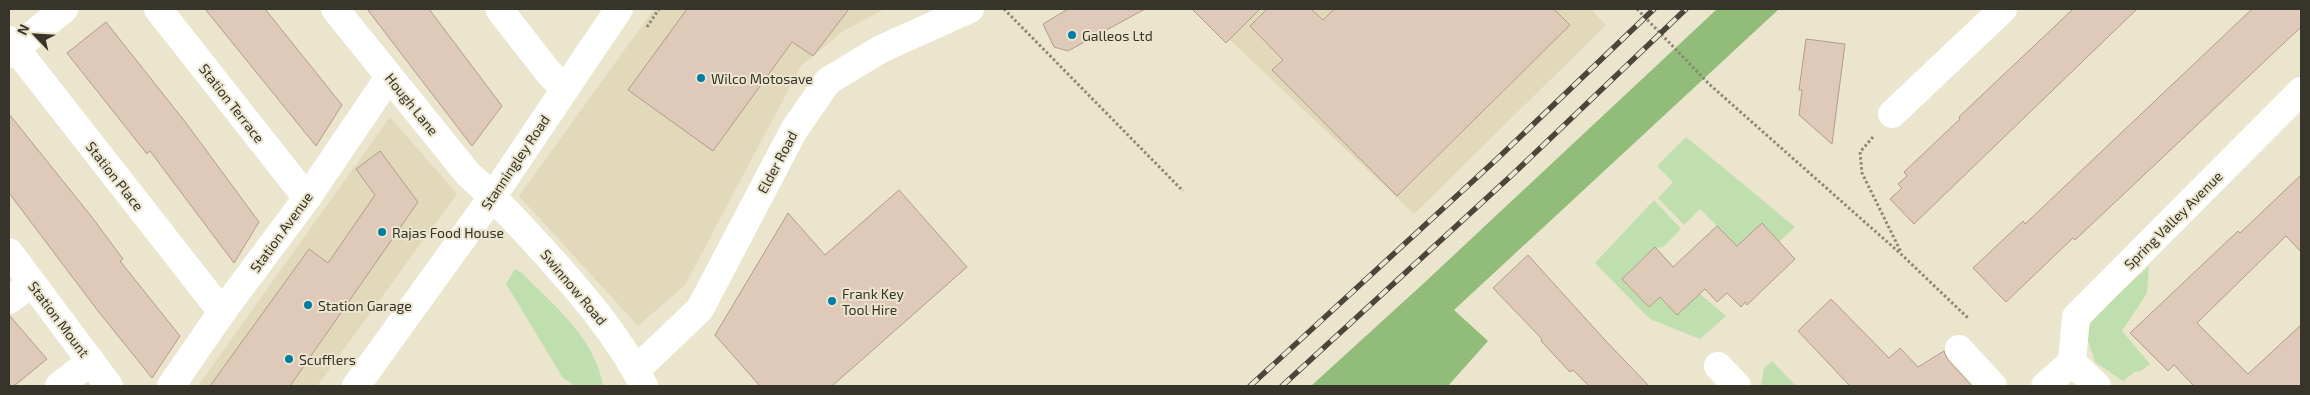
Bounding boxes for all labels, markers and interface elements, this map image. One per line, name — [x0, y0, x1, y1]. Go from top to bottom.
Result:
north arrow — [10, 10, 60, 60]
text: N — [13, 21, 33, 37]
place label: Galleos Ltd — [1082, 27, 1153, 44]
marker: Galleos Ltd — [1066, 29, 1078, 41]
street label: Station Terrace — [196, 60, 268, 146]
street label: Hough Lane — [382, 70, 442, 138]
place label: Wilco Motosave — [711, 70, 813, 87]
marker: Wilco Motosave — [695, 72, 707, 84]
street label: Stanningley Road — [477, 111, 553, 213]
street label: Elder Road — [753, 128, 801, 196]
street label: Station Place — [83, 138, 147, 214]
street label: Spring Valley Avenue — [2120, 167, 2226, 273]
street label: Station Avenue — [246, 188, 316, 276]
place label: Rajas Food House — [392, 224, 504, 241]
marker: Rajas Food House — [376, 226, 388, 238]
street label: Swinnow Road — [537, 246, 611, 328]
street label: Station Mount — [25, 278, 93, 360]
place label: Frank Key Tool Hire — [842, 285, 904, 318]
marker: Frank Key Tool Hire — [826, 295, 838, 307]
place label: Station Garage — [318, 297, 412, 314]
marker: Station Garage — [302, 299, 314, 311]
place label: Scufflers — [299, 351, 356, 368]
marker: Scufflers — [283, 353, 295, 365]

